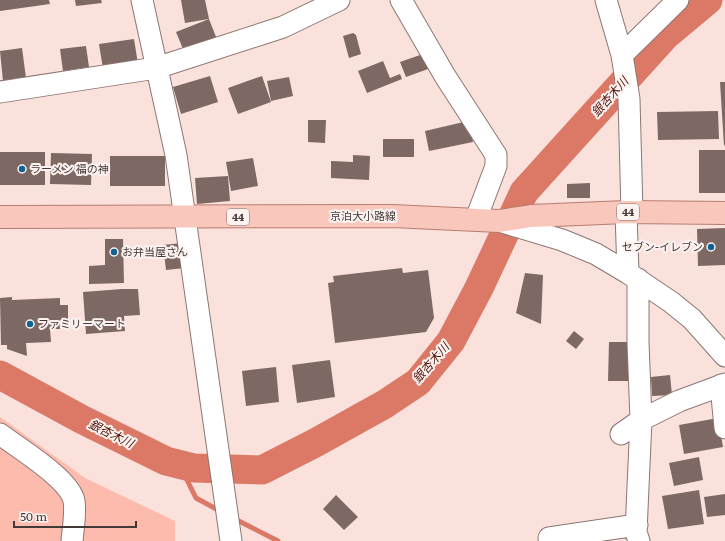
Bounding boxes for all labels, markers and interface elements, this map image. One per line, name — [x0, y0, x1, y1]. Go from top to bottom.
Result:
water label: 銀杏木川 — [587, 71, 633, 120]
place label: ラーメン 福の神 — [30, 160, 109, 176]
marker: ラーメン 福の神 — [17, 164, 27, 174]
road number: 44 — [617, 204, 639, 220]
street label: 京泊大小路線 — [330, 207, 396, 223]
road number: 44 — [227, 209, 249, 225]
place label: セブン-イレブン — [622, 238, 703, 254]
marker: セブン-イレブン — [706, 242, 716, 252]
place label: お弁当屋さん — [122, 243, 188, 259]
marker: お弁当屋さん — [109, 247, 119, 257]
place label: ファミリーマート — [38, 315, 126, 331]
marker: ファミリーマート — [25, 319, 35, 329]
water label: 銀杏木川 — [408, 337, 454, 386]
water label: 銀杏木川 — [86, 414, 139, 453]
scale bar — [14, 503, 136, 529]
text: 50 m — [20, 507, 47, 525]

